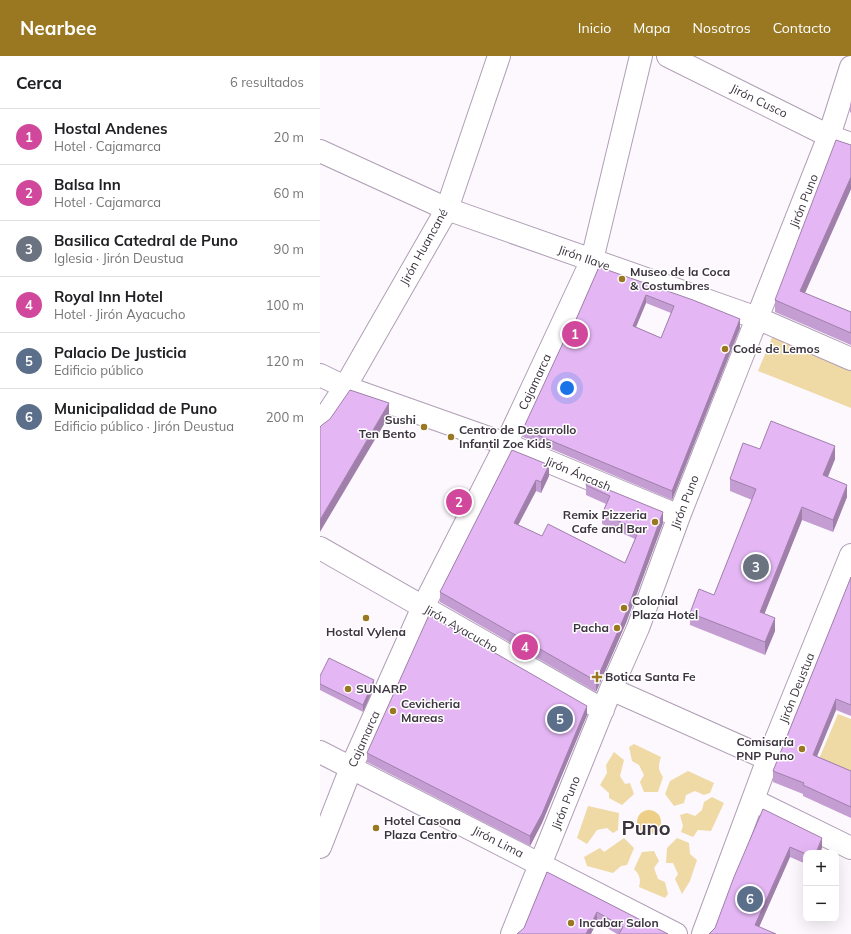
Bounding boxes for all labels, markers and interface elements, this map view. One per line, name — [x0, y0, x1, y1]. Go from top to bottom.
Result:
text: Nearbee — [20, 16, 97, 40]
text: Inicio — [578, 19, 611, 37]
text: Mapa — [633, 19, 671, 37]
text: Nosotros — [693, 19, 751, 37]
text: Contacto — [773, 19, 831, 37]
text: Cerca — [16, 72, 62, 93]
text: 6 resultados — [230, 74, 304, 90]
street label: Jirón Cusco — [728, 80, 790, 121]
text: Hostal Andenes — [54, 119, 168, 138]
text: 1 — [25, 129, 33, 145]
text: 20 m — [274, 129, 304, 145]
text: Hotel · Cajamarca — [54, 138, 161, 154]
street label: Jirón Puno — [786, 172, 821, 230]
text: Balsa Inn — [54, 175, 121, 194]
text: 2 — [25, 185, 33, 201]
text: 60 m — [274, 185, 304, 201]
text: Hotel · Cajamarca — [54, 194, 161, 210]
street label: Jirón Huancané — [396, 206, 451, 288]
text: Basilica Catedral de Puno — [54, 231, 238, 250]
text: 3 — [25, 241, 33, 257]
text: 90 m — [274, 241, 304, 257]
street label: Jirón Ilave — [556, 242, 612, 273]
text: Iglesia · Jirón Deustua — [54, 250, 183, 266]
place label: Museo de la Coca & Costumbres — [630, 264, 730, 293]
marker: Museo de la Coca & Costumbres — [617, 274, 627, 284]
text: Royal Inn Hotel — [54, 287, 163, 306]
text: 4 — [25, 297, 33, 313]
text: 100 m — [266, 297, 304, 313]
text: Hotel · Jirón Ayacucho — [54, 306, 185, 322]
pin: 1 — [562, 319, 588, 349]
place label: Code de Lemos — [733, 341, 820, 356]
text: Palacio De Justicia — [54, 343, 187, 362]
marker: Code de Lemos — [720, 344, 730, 354]
street label: Cajamarca — [515, 351, 554, 412]
text: 5 — [25, 353, 33, 369]
text: 120 m — [266, 353, 304, 369]
text: Edificio público — [54, 362, 143, 378]
your location — [557, 378, 577, 398]
text: Municipalidad de Puno — [54, 399, 217, 418]
text: 6 — [25, 409, 33, 425]
text: 200 m — [266, 409, 304, 425]
place label: Sushi Ten Bento — [359, 412, 416, 441]
text: Edificio público · Jirón Deustua — [54, 418, 234, 434]
marker: Sushi Ten Bento — [419, 422, 429, 432]
place label: Centro de Desarrollo Infantil Zoe Kids — [459, 422, 576, 451]
marker: Centro de Desarrollo Infantil Zoe Kids — [446, 432, 456, 442]
street label: Jirón Áncash — [543, 453, 613, 494]
street label: Jirón Puno — [667, 473, 702, 531]
pin: 2 — [446, 487, 472, 517]
place label: Remix Pizzeria Cafe and Bar — [563, 507, 647, 536]
marker: Remix Pizzeria Cafe and Bar — [650, 517, 660, 527]
pin: 3 — [743, 552, 769, 582]
place label: Colonial Plaza Hotel — [632, 593, 698, 622]
street label: Jirón Ayacucho — [422, 601, 501, 656]
marker: Colonial Plaza Hotel — [619, 603, 629, 613]
marker: Hostal Vylena — [361, 613, 371, 623]
place label: Pacha — [573, 620, 609, 635]
marker: Pacha — [612, 623, 622, 633]
place label: Hostal Vylena — [326, 624, 406, 639]
pin: 4 — [512, 632, 538, 662]
street label: Jirón Deustua — [776, 650, 817, 725]
place label: Botica Santa Fe — [605, 669, 696, 684]
marker: Botica Santa Fe — [592, 672, 602, 682]
place label: SUNARP — [356, 681, 407, 696]
marker: SUNARP — [343, 684, 353, 694]
place label: Cevicheria Mareas — [401, 696, 460, 725]
pin: 5 — [547, 704, 573, 734]
marker: Cevicheria Mareas — [388, 706, 398, 716]
street label: Cajamarca — [344, 708, 383, 769]
place label: Comisaría PNP Puno — [736, 734, 794, 763]
marker: Comisaría PNP Puno — [797, 744, 807, 754]
street label: Jirón Puno — [548, 774, 583, 832]
place label: Hotel Casona Plaza Centro — [384, 813, 461, 842]
district label: Puno — [622, 815, 671, 840]
street label: Jirón Lima — [470, 822, 526, 861]
marker: Hotel Casona Plaza Centro — [371, 823, 381, 833]
map controls — [803, 850, 839, 922]
button: + — [803, 850, 839, 886]
pin: 6 — [737, 884, 763, 914]
button: − — [803, 886, 839, 922]
place label: Incabar Salon — [579, 915, 659, 930]
marker: Incabar Salon — [566, 918, 576, 928]

